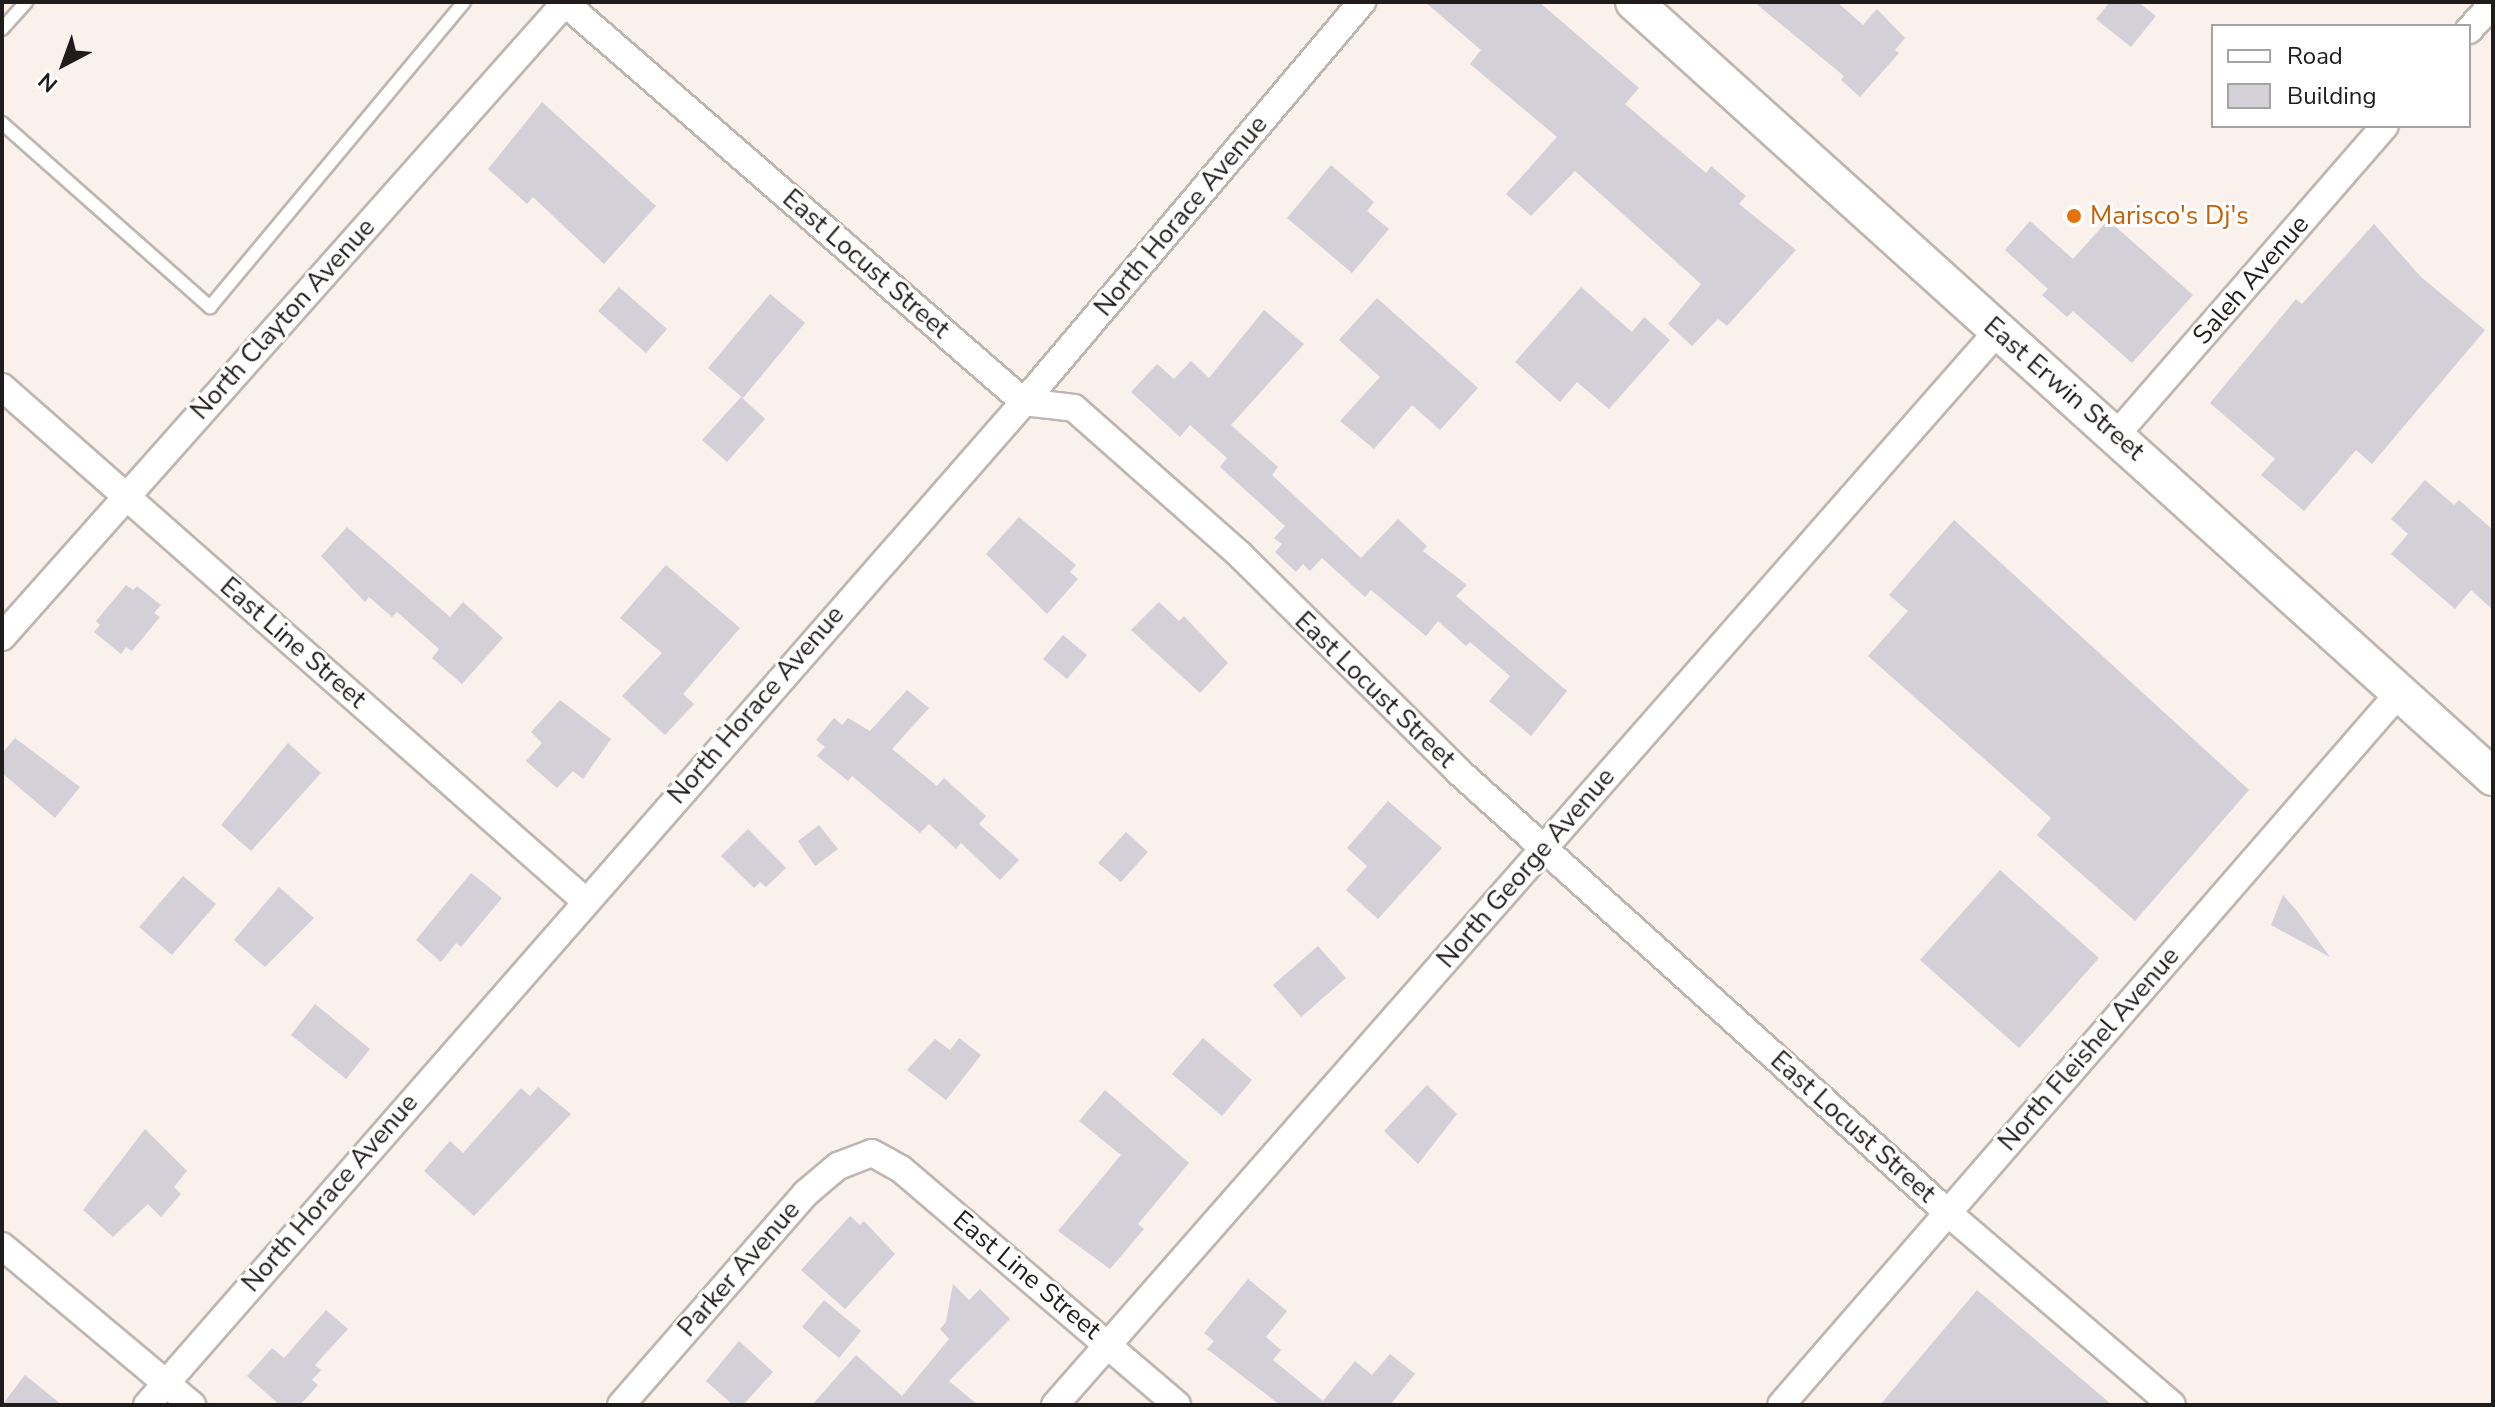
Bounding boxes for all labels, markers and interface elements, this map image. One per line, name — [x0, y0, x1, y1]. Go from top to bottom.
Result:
north arrow — [24, 24, 104, 104]
legend — [2211, 24, 2471, 128]
text: Road — [2287, 40, 2343, 72]
text: N — [32, 65, 64, 99]
text: Building — [2287, 80, 2377, 112]
street label: North Horace Avenue — [1088, 109, 1274, 323]
street label: East Locust Street — [776, 183, 956, 345]
place label: Marisco's Dj's — [2090, 200, 2249, 232]
marker: Marisco's Dj's — [2065, 207, 2083, 225]
street label: Saleh Avenue — [2186, 209, 2316, 351]
street label: North Clayton Avenue — [184, 212, 382, 426]
street label: East Erwin Street — [1977, 311, 2151, 467]
street label: East Line Street — [214, 571, 372, 715]
street label: North Horace Avenue — [661, 600, 851, 810]
street label: East Locust Street — [1288, 605, 1462, 775]
street label: North George Avenue — [1431, 762, 1621, 974]
street label: North Fleishel Avenue — [1992, 941, 2186, 1157]
street label: East Locust Street — [1764, 1045, 1942, 1209]
street label: North Horace Avenue — [235, 1088, 425, 1298]
street label: Parker Avenue — [671, 1195, 807, 1343]
street label: East Line Street — [947, 1204, 1107, 1346]

